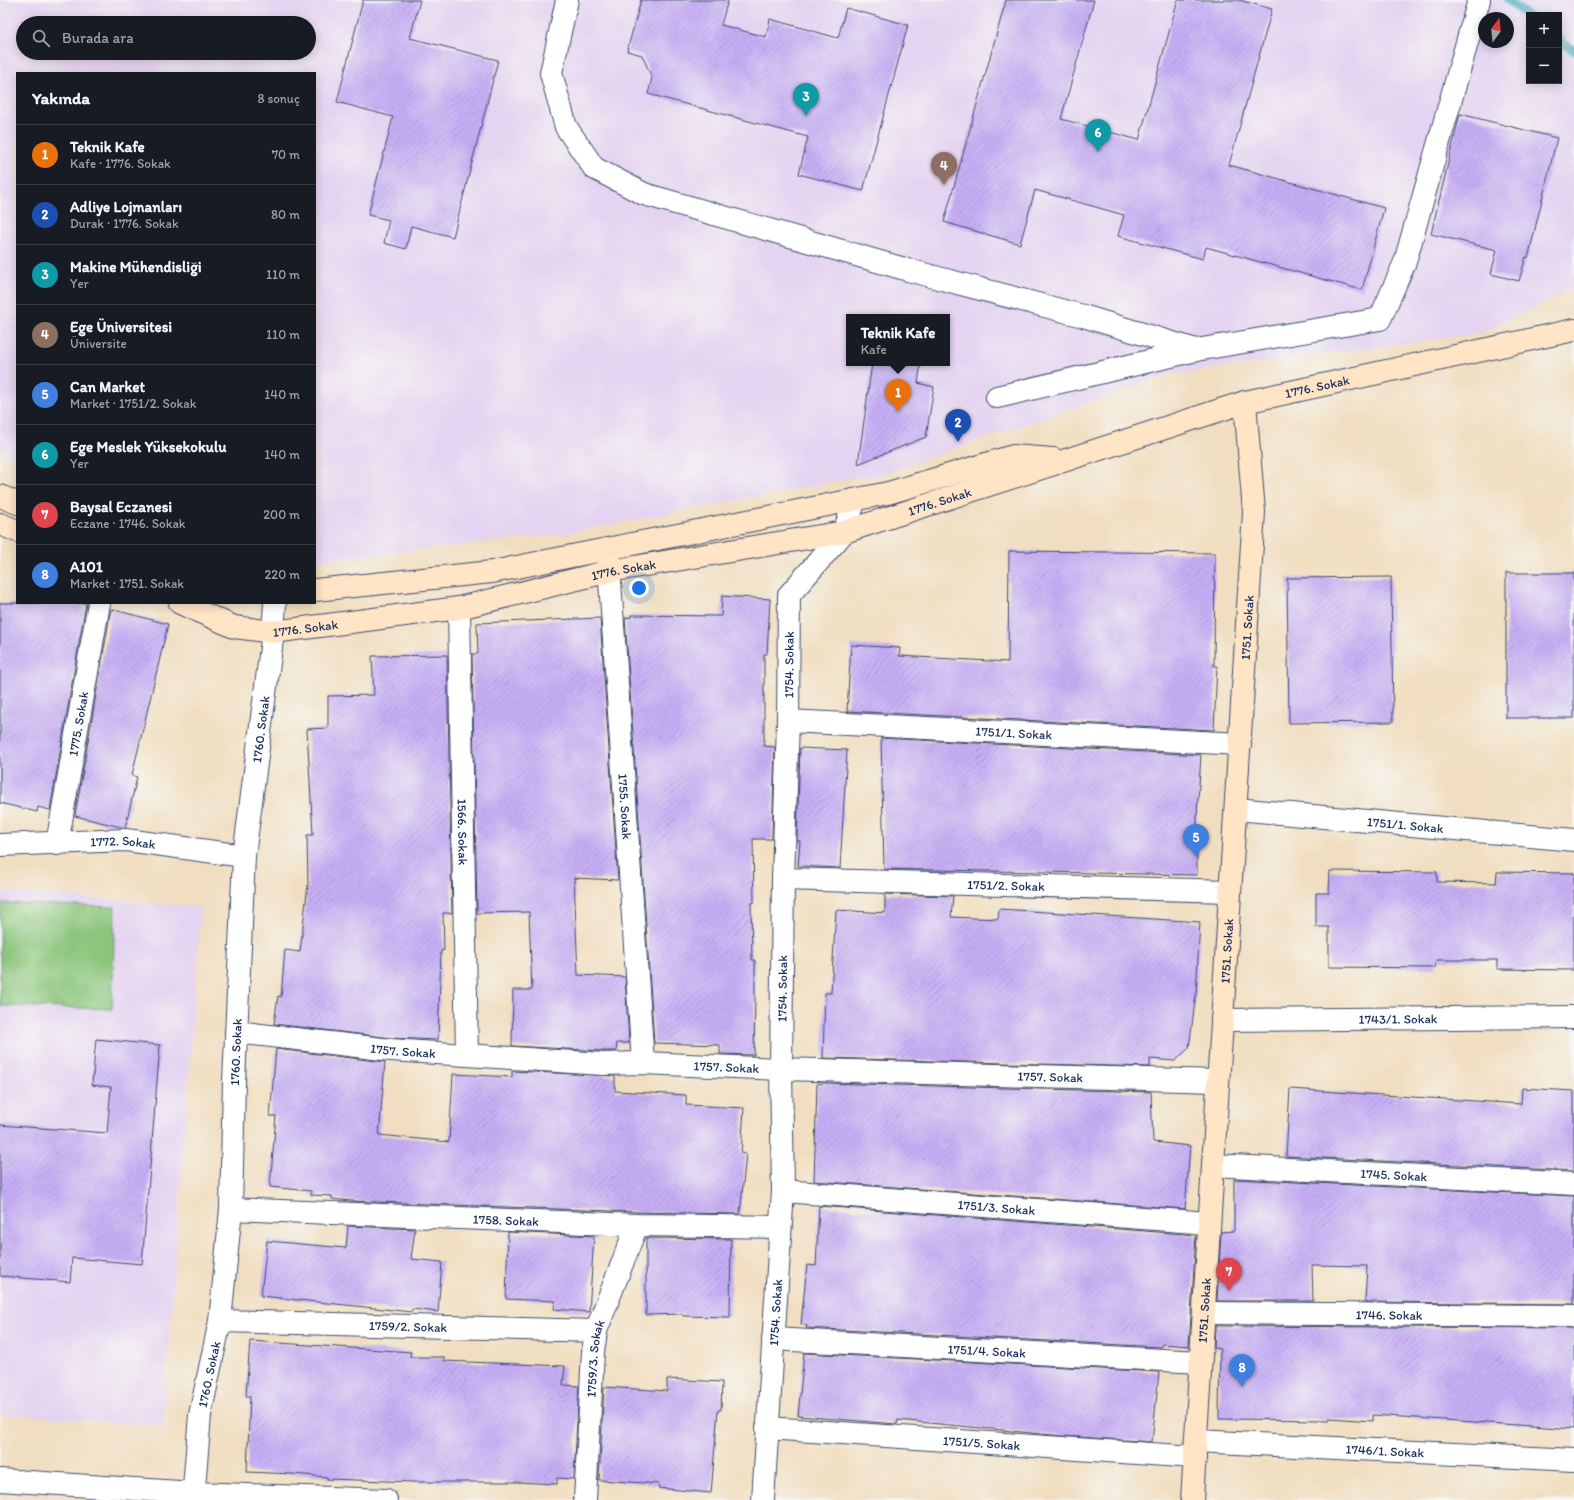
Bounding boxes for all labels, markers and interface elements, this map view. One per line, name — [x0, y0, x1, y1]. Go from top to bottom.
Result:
north arrow — [1478, 12, 1514, 48]
map controls — [1526, 12, 1562, 84]
button: + — [1526, 12, 1562, 48]
search box — [16, 16, 316, 60]
icon: search — [30, 27, 52, 49]
text: Burada ara — [62, 29, 134, 47]
button: − — [1526, 48, 1562, 84]
pin: 3 — [793, 83, 819, 116]
text: Yakında — [32, 88, 90, 108]
text: 8 sonuç — [257, 91, 300, 106]
pin: 6 — [1085, 119, 1111, 152]
text: Teknik Kafe — [70, 138, 145, 156]
text: 1 — [42, 147, 48, 162]
text: 70 m — [272, 147, 300, 162]
pin: 4 — [931, 152, 957, 185]
text: Kafe · 1776. Sokak — [70, 156, 171, 171]
text: Adliye Lojmanları — [70, 198, 182, 216]
text: 2 — [42, 207, 48, 222]
text: 80 m — [271, 207, 300, 222]
text: Durak · 1776. Sokak — [70, 216, 179, 231]
text: Makine Mühendisliği — [70, 258, 202, 276]
text: 3 — [41, 267, 49, 282]
text: 110 m — [266, 267, 300, 282]
text: Yer — [70, 276, 89, 291]
popup — [846, 314, 950, 366]
text: Ege Üniversitesi — [70, 318, 172, 336]
text: Teknik Kafe — [861, 324, 935, 342]
text: 4 — [41, 327, 49, 342]
text: 110 m — [266, 327, 300, 342]
text: Üniversite — [70, 336, 127, 351]
text: Kafe — [861, 342, 887, 357]
street label: 1776. Sokak — [1283, 372, 1351, 401]
text: Can Market — [70, 378, 145, 396]
pin: 1 — [885, 379, 911, 412]
text: 5 — [42, 387, 48, 402]
text: 140 m — [264, 387, 300, 402]
text: Market · 1751/2. Sokak — [70, 396, 196, 411]
pin: 2 — [945, 409, 971, 442]
text: Ege Meslek Yüksekokulu — [70, 438, 226, 456]
text: 6 — [42, 447, 48, 462]
text: 140 m — [264, 447, 300, 462]
text: Yer — [70, 456, 89, 471]
street label: 1776. Sokak — [906, 484, 973, 518]
text: Baysal Eczanesi — [70, 498, 172, 516]
text: 7 — [42, 507, 48, 522]
text: 200 m — [263, 507, 300, 522]
text: Eczane · 1746. Sokak — [70, 516, 185, 531]
street label: 1776. Sokak — [589, 556, 657, 583]
text: A101 — [70, 558, 103, 576]
text: 8 — [41, 567, 49, 582]
text: 220 m — [264, 567, 300, 582]
text: Market · 1751. Sokak — [70, 576, 184, 591]
your location — [629, 578, 649, 598]
street label: 1751. Sokak — [1237, 594, 1256, 661]
street label: 1776. Sokak — [272, 616, 339, 639]
street label: 1754. Sokak — [781, 631, 796, 698]
street label: 1775. Sokak — [65, 690, 91, 757]
street label: 1760. Sokak — [249, 695, 272, 764]
street label: 1751/1. Sokak — [975, 723, 1053, 742]
street label: 1755. Sokak — [616, 773, 635, 840]
street label: 1566. Sokak — [455, 799, 471, 866]
street label: 1751/1. Sokak — [1366, 814, 1445, 836]
pin: 5 — [1183, 824, 1209, 857]
street label: 1772. Sokak — [90, 832, 157, 851]
street label: 1751/2. Sokak — [967, 876, 1045, 894]
street label: 1751. Sokak — [1217, 918, 1236, 984]
street label: 1754. Sokak — [774, 955, 790, 1022]
street label: 1743/1. Sokak — [1359, 1011, 1438, 1026]
street label: 1760. Sokak — [226, 1018, 244, 1086]
street label: 1757. Sokak — [369, 1040, 437, 1060]
street label: 1757. Sokak — [693, 1058, 760, 1076]
street label: 1757. Sokak — [1017, 1068, 1084, 1085]
street label: 1745. Sokak — [1360, 1165, 1428, 1184]
street label: 1751/3. Sokak — [957, 1197, 1036, 1217]
street label: 1758. Sokak — [472, 1211, 540, 1229]
pin: 7 — [1216, 1258, 1242, 1291]
street label: 1751. Sokak — [1194, 1277, 1213, 1343]
street label: 1754. Sokak — [765, 1278, 785, 1346]
street label: 1746. Sokak — [1355, 1307, 1423, 1322]
street label: 1759/2. Sokak — [369, 1317, 448, 1335]
street label: 1759/3. Sokak — [583, 1317, 607, 1398]
street label: 1760. Sokak — [194, 1339, 223, 1409]
street label: 1751/4. Sokak — [947, 1341, 1027, 1360]
pin: 8 — [1229, 1354, 1255, 1387]
street label: 1751/5. Sokak — [942, 1432, 1021, 1453]
street label: 1746/1. Sokak — [1345, 1441, 1425, 1460]

